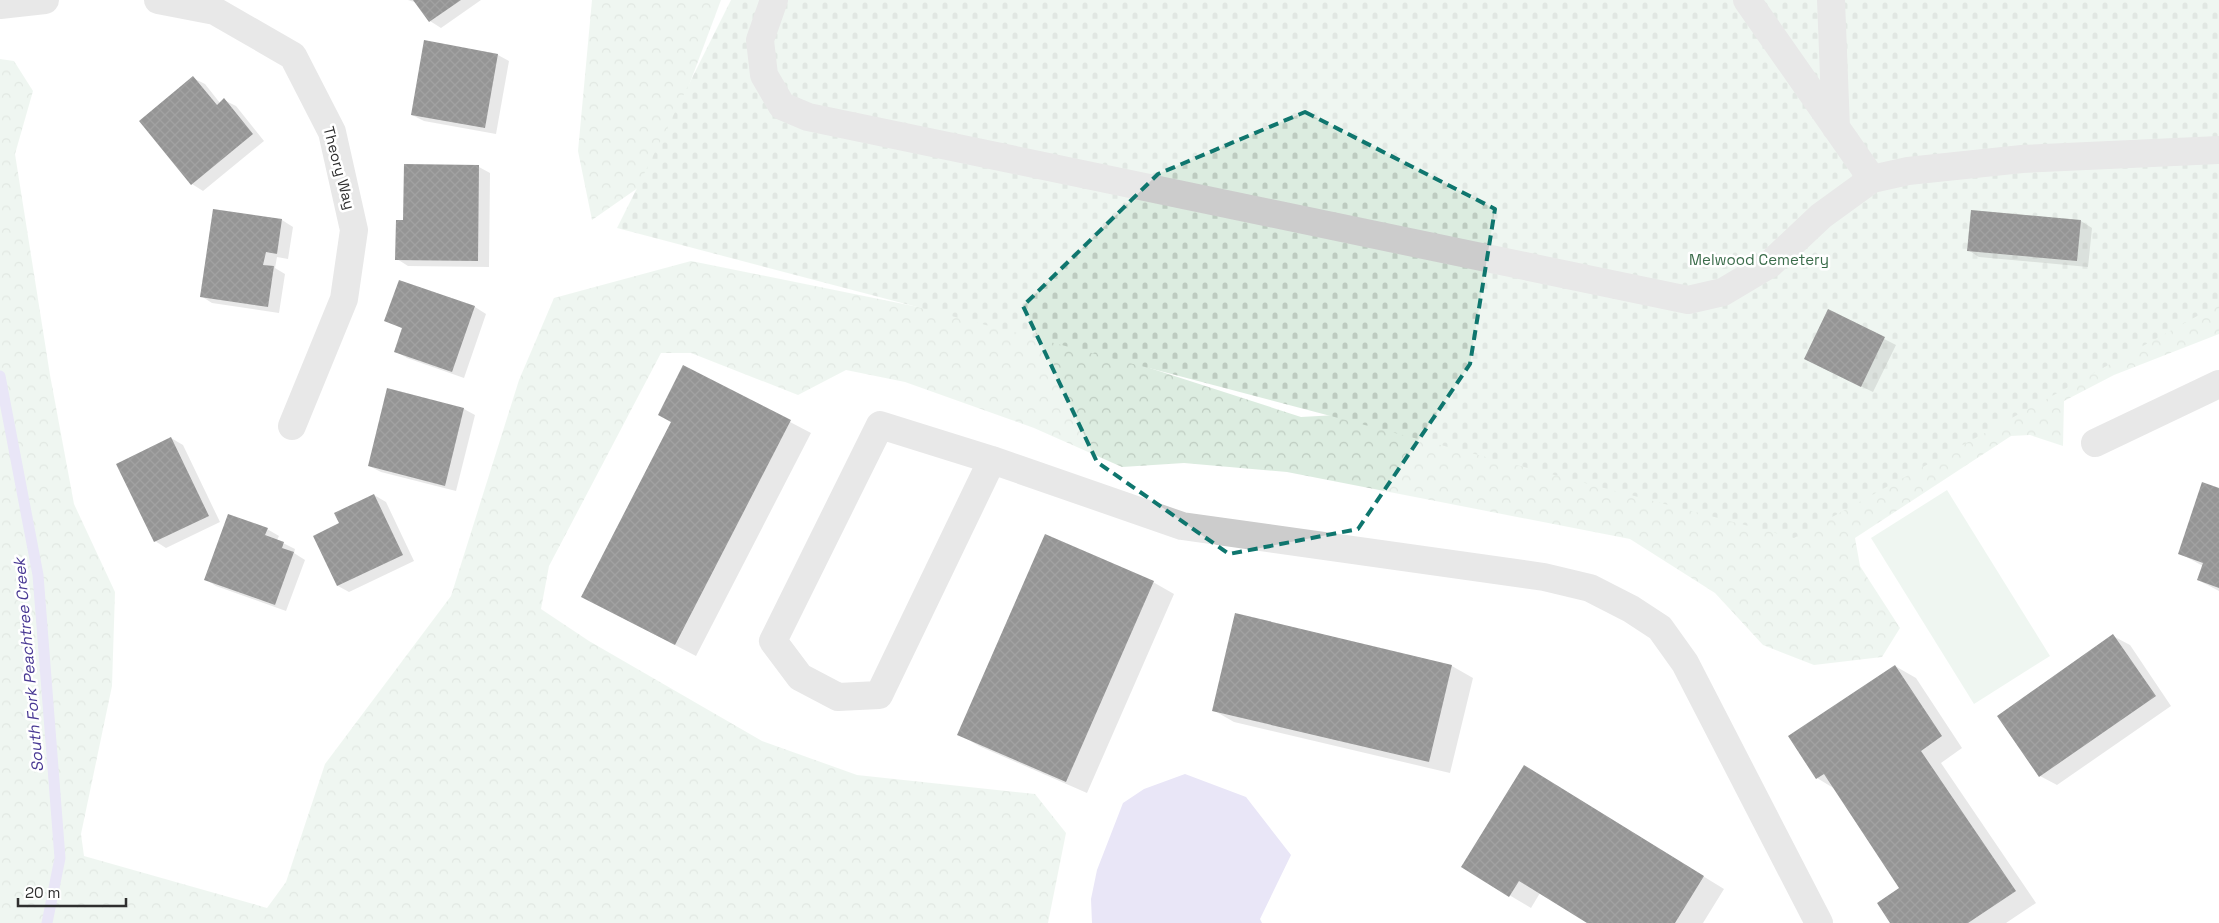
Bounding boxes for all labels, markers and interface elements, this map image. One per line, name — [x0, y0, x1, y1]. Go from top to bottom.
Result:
street label: Theory Way — [319, 124, 360, 212]
park label: Melwood Cemetery — [1689, 250, 1829, 269]
water label: South Fork Peachtree Creek — [8, 555, 48, 773]
scale bar — [18, 876, 125, 908]
text: 20 m — [25, 883, 60, 902]

